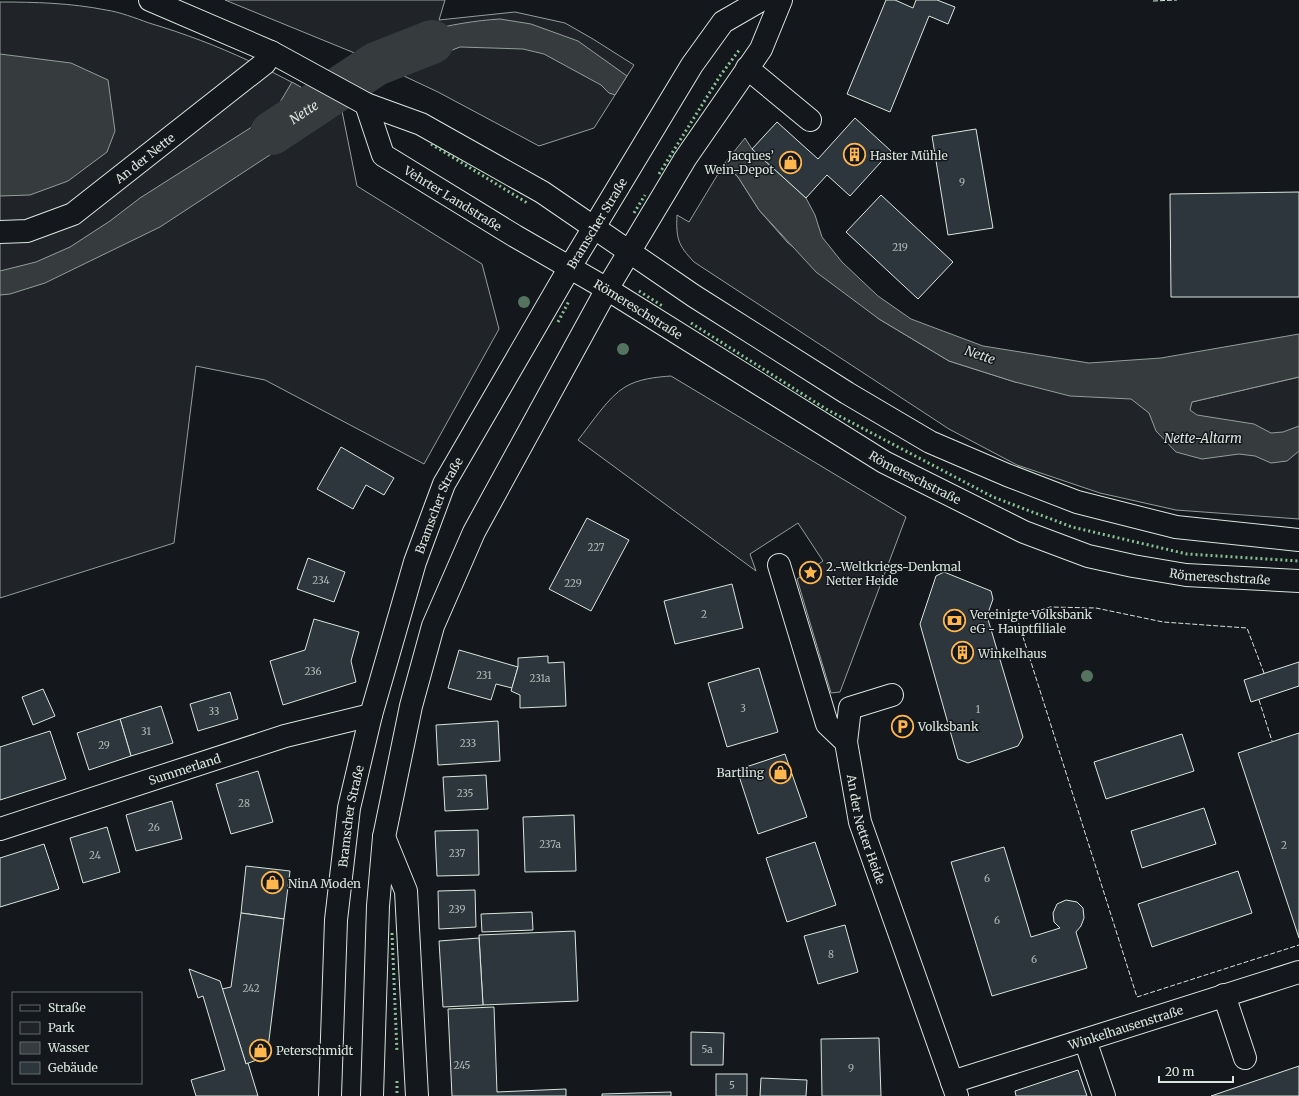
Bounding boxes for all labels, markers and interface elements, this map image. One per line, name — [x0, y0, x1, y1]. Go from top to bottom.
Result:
water label: Nette — [286, 96, 322, 128]
street label: An der Nette — [111, 130, 177, 187]
building icon: Haster Mühle — [841, 142, 867, 168]
place label: Jacques’ Wein-Depot — [703, 148, 774, 177]
place label: Haster Mühle — [870, 148, 948, 163]
shop icon: Jacques’ Wein-Depot — [777, 149, 803, 175]
street label: Vehrter Landstraße — [401, 162, 505, 234]
street label: Bramscher Straße — [563, 175, 630, 271]
house number: 9 — [959, 176, 965, 189]
house number: 219 — [892, 241, 908, 254]
street label: Römereschstraße — [592, 276, 685, 342]
water label: Nette — [962, 342, 998, 368]
water label: Nette-Altarm — [1164, 430, 1242, 447]
street label: Römereschstraße — [866, 447, 964, 507]
street label: Bramscher Straße — [411, 454, 466, 556]
house number: 227 — [587, 541, 605, 554]
place label: 2.-Weltkriegs-Denkmal Netter Heide — [826, 559, 961, 588]
place icon: 2.-Weltkriegs-Denkmal Netter Heide — [797, 560, 823, 586]
street label: Römereschstraße — [1168, 565, 1271, 587]
house number: 234 — [312, 574, 330, 587]
house number: 229 — [564, 577, 582, 590]
place label: Vereinigte Volksbank eG - Hauptfiliale — [969, 607, 1092, 636]
house number: 2 — [701, 608, 707, 621]
bank icon: Vereinigte Volksbank eG - Hauptfiliale — [942, 608, 968, 634]
building icon: Winkelhaus — [950, 640, 976, 666]
place label: Winkelhaus — [977, 646, 1047, 661]
house number: 236 — [304, 665, 322, 678]
house number: 231 — [476, 669, 492, 682]
house number: 231a — [530, 672, 551, 685]
house number: 3 — [740, 702, 746, 715]
house number: 1 — [976, 703, 981, 716]
house number: 33 — [209, 705, 220, 718]
parking icon: Volksbank — [890, 713, 916, 739]
place label: Volksbank — [917, 719, 979, 734]
house number: 31 — [141, 725, 151, 738]
house number: 233 — [460, 737, 477, 750]
house number: 29 — [98, 739, 110, 752]
street label: Summerland — [146, 750, 222, 788]
shop icon: Bartling — [767, 759, 793, 785]
street label: Bramscher Straße — [335, 763, 366, 868]
place label: Bartling — [716, 765, 765, 780]
street label: An der Netter Heide — [844, 772, 889, 886]
house number: 235 — [457, 787, 473, 800]
house number: 28 — [238, 797, 250, 810]
house number: 26 — [148, 821, 160, 834]
house number: 237a — [539, 838, 561, 851]
house number: 2 — [1281, 839, 1287, 852]
house number: 237 — [449, 847, 466, 860]
house number: 24 — [89, 849, 101, 862]
shop icon: NinA Moden — [259, 870, 285, 896]
house number: 6 — [984, 872, 990, 885]
place label: NinA Moden — [288, 876, 361, 891]
house number: 239 — [448, 903, 466, 916]
house number: 6 — [994, 914, 1000, 927]
house number: 8 — [828, 948, 834, 961]
house number: 6 — [1031, 953, 1037, 966]
house number: 242 — [242, 982, 260, 995]
legend — [12, 992, 142, 1084]
text: Straße — [48, 1000, 86, 1015]
street label: Winkelhausenstraße — [1065, 1002, 1185, 1053]
text: Park — [48, 1020, 75, 1035]
shop icon: Peterschmidt — [247, 1037, 273, 1063]
text: Wasser — [47, 1040, 90, 1055]
place label: Peterschmidt — [276, 1043, 353, 1058]
house number: 5a — [701, 1043, 713, 1056]
scale bar — [1159, 1058, 1233, 1084]
house number: 245 — [454, 1059, 471, 1072]
text: Gebäude — [48, 1060, 98, 1075]
house number: 9 — [848, 1062, 854, 1075]
text: 20 m — [1165, 1064, 1194, 1079]
house number: 5 — [729, 1079, 735, 1092]

